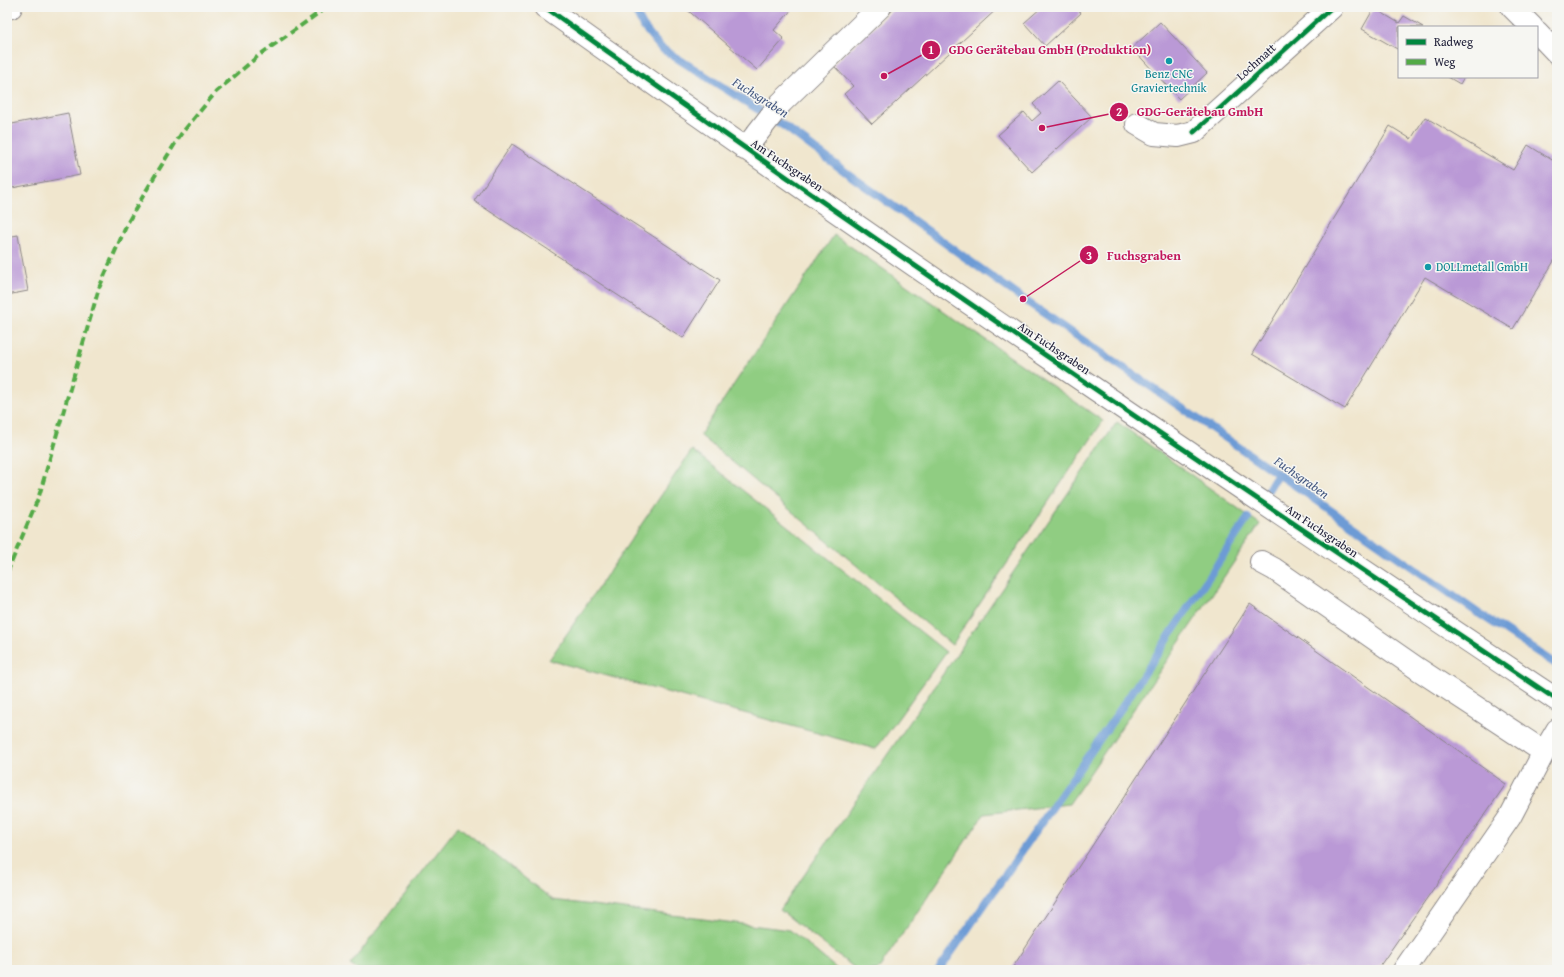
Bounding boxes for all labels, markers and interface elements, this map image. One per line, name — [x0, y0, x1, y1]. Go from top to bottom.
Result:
legend — [1398, 26, 1538, 78]
text: Radweg — [1434, 33, 1473, 50]
callout: GDG Gerätebau GmbH (Produktion) — [921, 37, 1159, 62]
street label: Lochmatt — [1232, 39, 1280, 84]
text: GDG Gerätebau GmbH (Produktion) — [949, 40, 1151, 59]
text: 1 — [928, 41, 934, 58]
text: Weg — [1434, 53, 1455, 70]
marker: Benz CNC Graviertechnik — [1164, 56, 1174, 66]
place label: Benz CNC Graviertechnik — [1131, 65, 1208, 96]
water label: Fuchsgraben — [728, 72, 793, 122]
callout: GDG-Gerätebau GmbH — [1109, 99, 1271, 124]
text: GDG-Gerätebau GmbH — [1137, 102, 1263, 121]
text: 2 — [1116, 103, 1122, 120]
street label: Am Fuchsgraben — [748, 134, 827, 195]
callout: Fuchsgraben — [1079, 243, 1188, 268]
text: Fuchsgraben — [1107, 246, 1181, 265]
text: 3 — [1086, 247, 1092, 264]
place label: DOLLmetall GmbH — [1436, 258, 1528, 275]
marker: DOLLmetall GmbH — [1423, 262, 1433, 272]
street label: Am Fuchsgraben — [1015, 317, 1094, 378]
water label: Fuchsgraben — [1270, 451, 1333, 504]
street label: Am Fuchsgraben — [1283, 500, 1362, 561]

